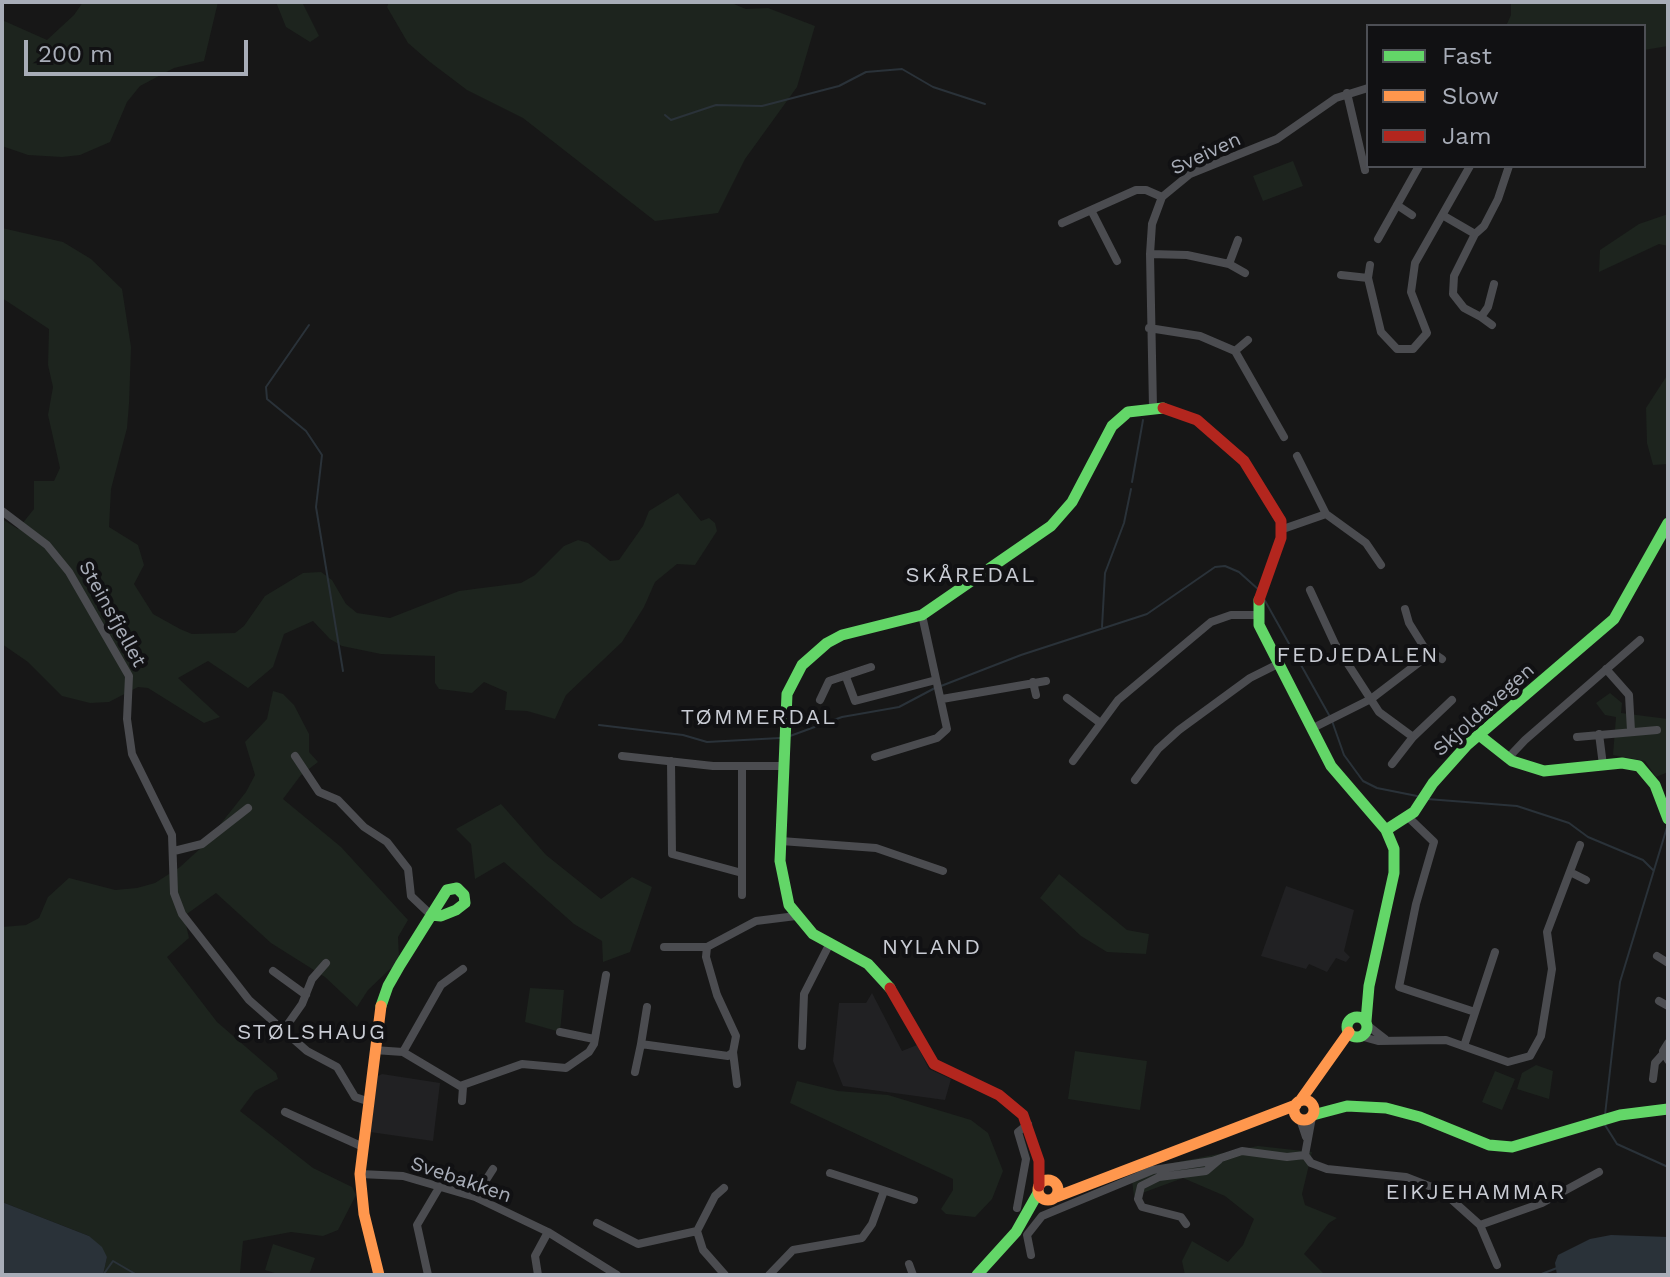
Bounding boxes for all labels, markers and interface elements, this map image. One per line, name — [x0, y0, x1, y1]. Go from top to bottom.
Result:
scale bar — [28, 24, 252, 74]
legend — [1366, 24, 1646, 168]
text: 200 m — [38, 40, 113, 68]
text: Fast — [1442, 42, 1492, 70]
text: Slow — [1442, 82, 1499, 110]
text: Jam — [1442, 122, 1492, 150]
street label: Sveiven — [1167, 127, 1245, 181]
street label: Steinsfjellet — [73, 557, 151, 671]
district label: SKÅREDAL — [906, 563, 1036, 589]
district label: FEDJEDALEN — [1276, 643, 1440, 669]
street label: Skjoldavegen — [1429, 658, 1539, 762]
district label: TØMMERDAL — [681, 705, 837, 731]
district label: NYLAND — [882, 935, 982, 961]
district label: STØLSHAUG — [237, 1020, 387, 1046]
street label: Svebakken — [408, 1152, 514, 1208]
district label: EIKJEHAMMAR — [1386, 1180, 1566, 1206]

